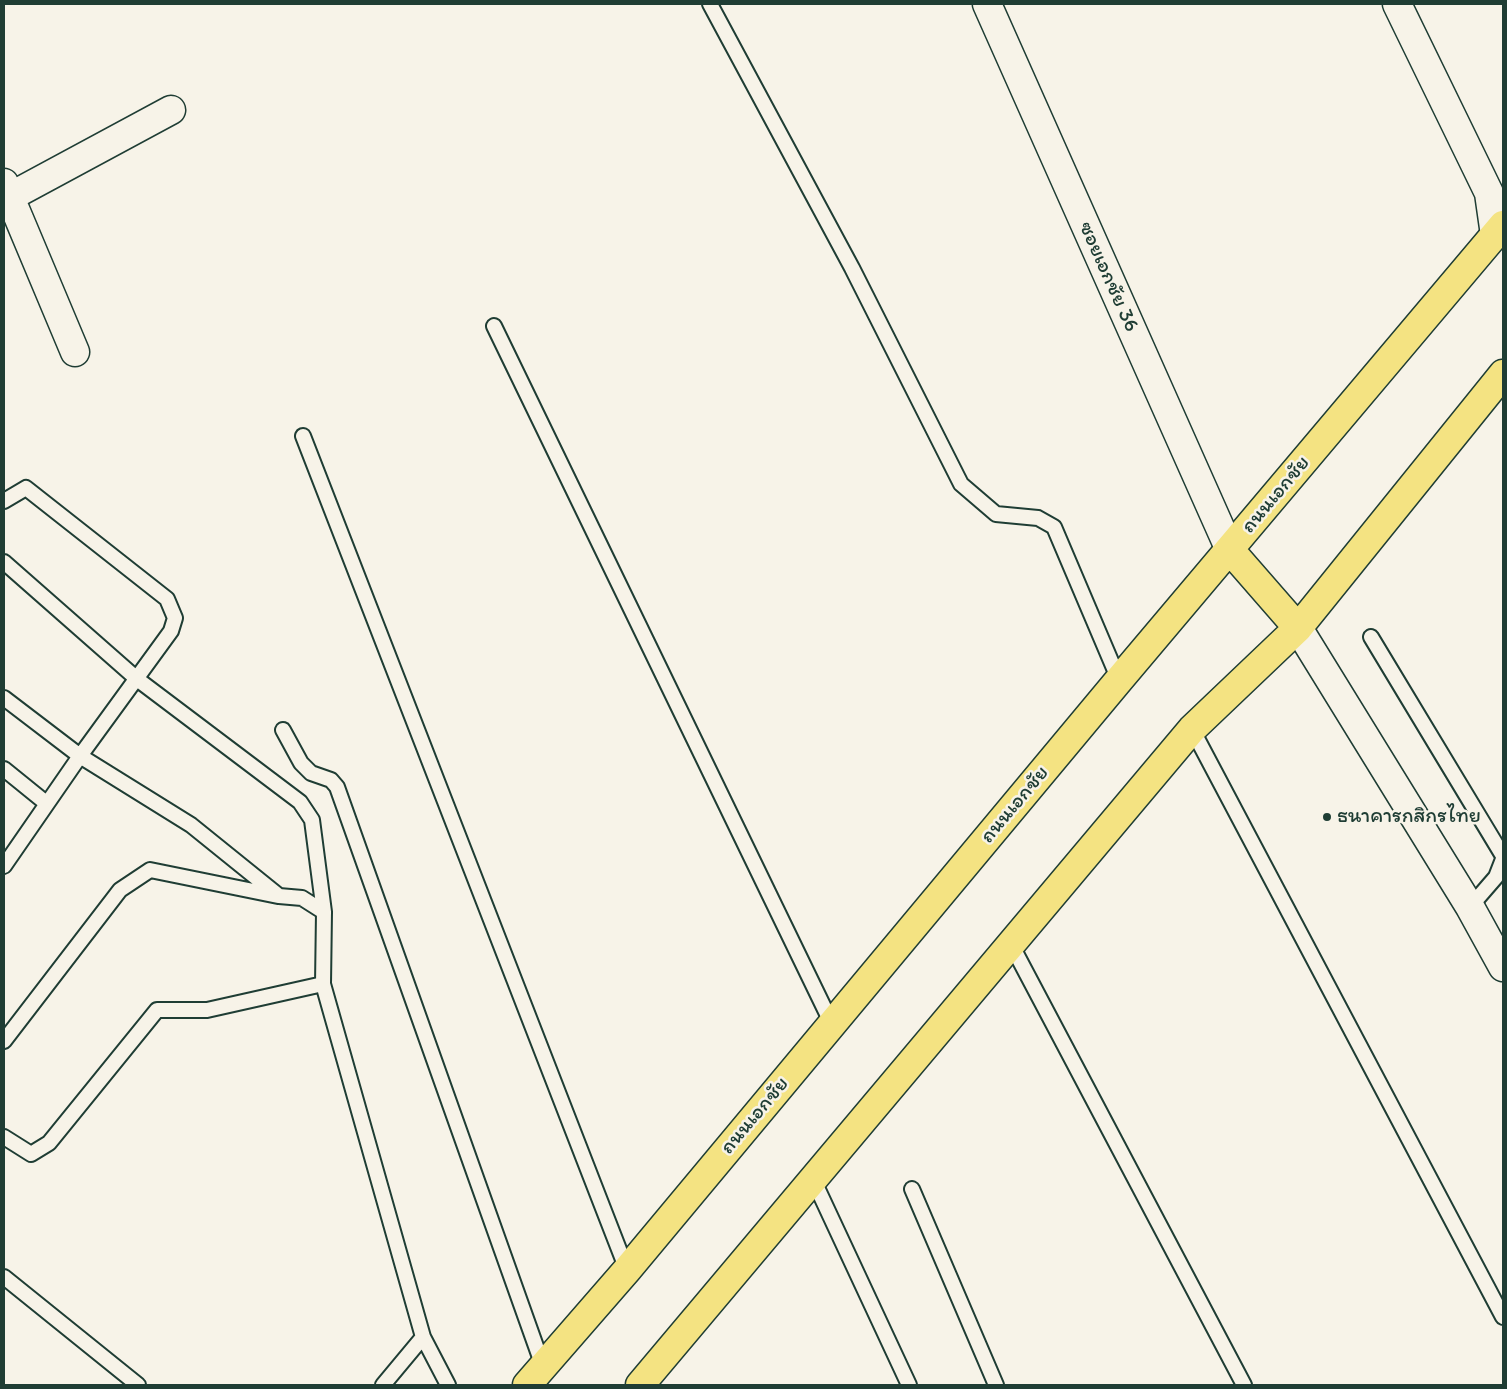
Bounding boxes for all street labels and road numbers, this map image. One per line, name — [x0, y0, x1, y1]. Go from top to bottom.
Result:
street label: ซอยเอกชัย 36 — [1073, 218, 1143, 336]
street label: ถนนเอกชัย — [1236, 451, 1316, 539]
street label: ถนนเอกชัย — [975, 761, 1055, 849]
street label: ถนนเอกชัย — [715, 1072, 795, 1160]

